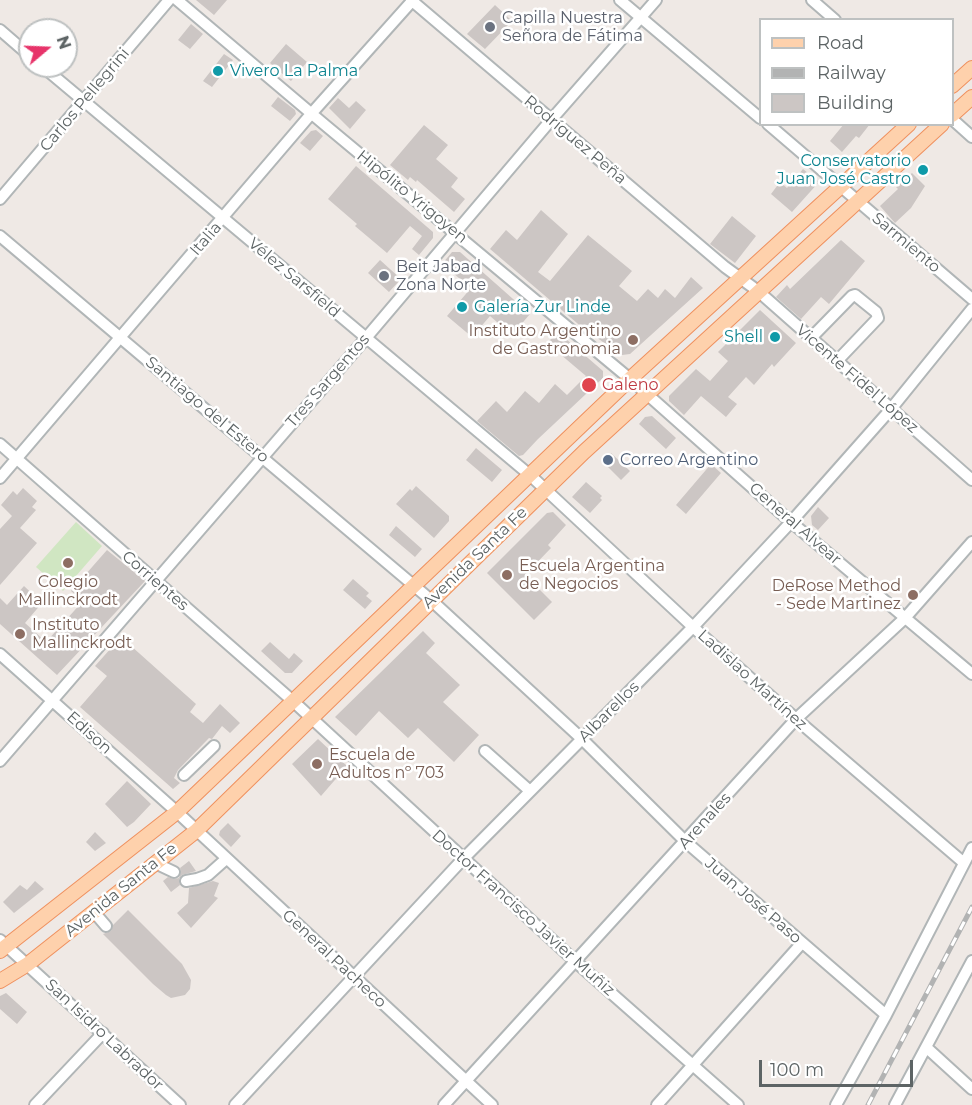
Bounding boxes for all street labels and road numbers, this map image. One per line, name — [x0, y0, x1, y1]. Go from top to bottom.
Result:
street label: Carlos Pellegrini — [36, 44, 134, 156]
street label: Rodríguez Peña — [520, 92, 630, 188]
street label: Hipólito Yrigoyen — [353, 146, 471, 248]
street label: Sarmiento — [868, 209, 944, 277]
street label: Italia — [186, 218, 226, 260]
street label: Vélez Sarsfield — [244, 234, 344, 322]
street label: Vicente Fidel López — [792, 321, 922, 437]
street label: Tres Sargentos — [282, 330, 374, 432]
street label: Santiago del Estero — [141, 353, 273, 467]
street label: General Alvear — [745, 479, 845, 569]
street label: Avenida Santa Fe — [419, 503, 531, 613]
street label: Corrientes — [118, 547, 192, 615]
street label: Ladislao Martínez — [693, 626, 811, 734]
street label: Albarellos — [575, 678, 643, 746]
street label: Edison — [62, 708, 116, 758]
street label: Arenales — [675, 789, 735, 853]
street label: Doctor Francisco Javier Muñiz — [428, 826, 618, 1000]
street label: Avenida Santa Fe — [61, 839, 181, 941]
street label: Juan José Paso — [701, 854, 805, 948]
street label: General Pacheco — [278, 906, 390, 1012]
street label: San Isidro Labrador — [41, 975, 167, 1095]

